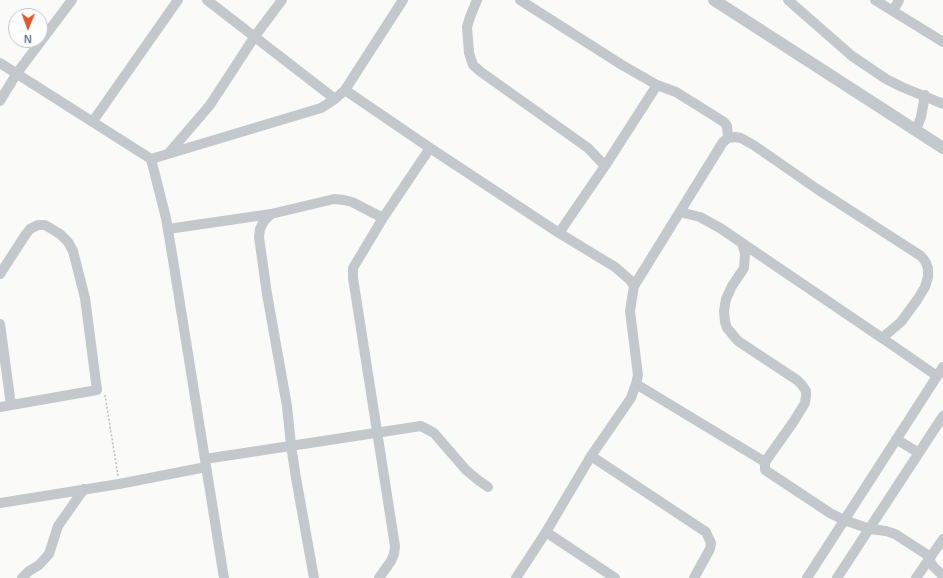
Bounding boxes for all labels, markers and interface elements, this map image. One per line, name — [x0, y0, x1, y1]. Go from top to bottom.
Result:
north arrow — [8, 8, 48, 48]
text: N — [24, 33, 32, 45]

